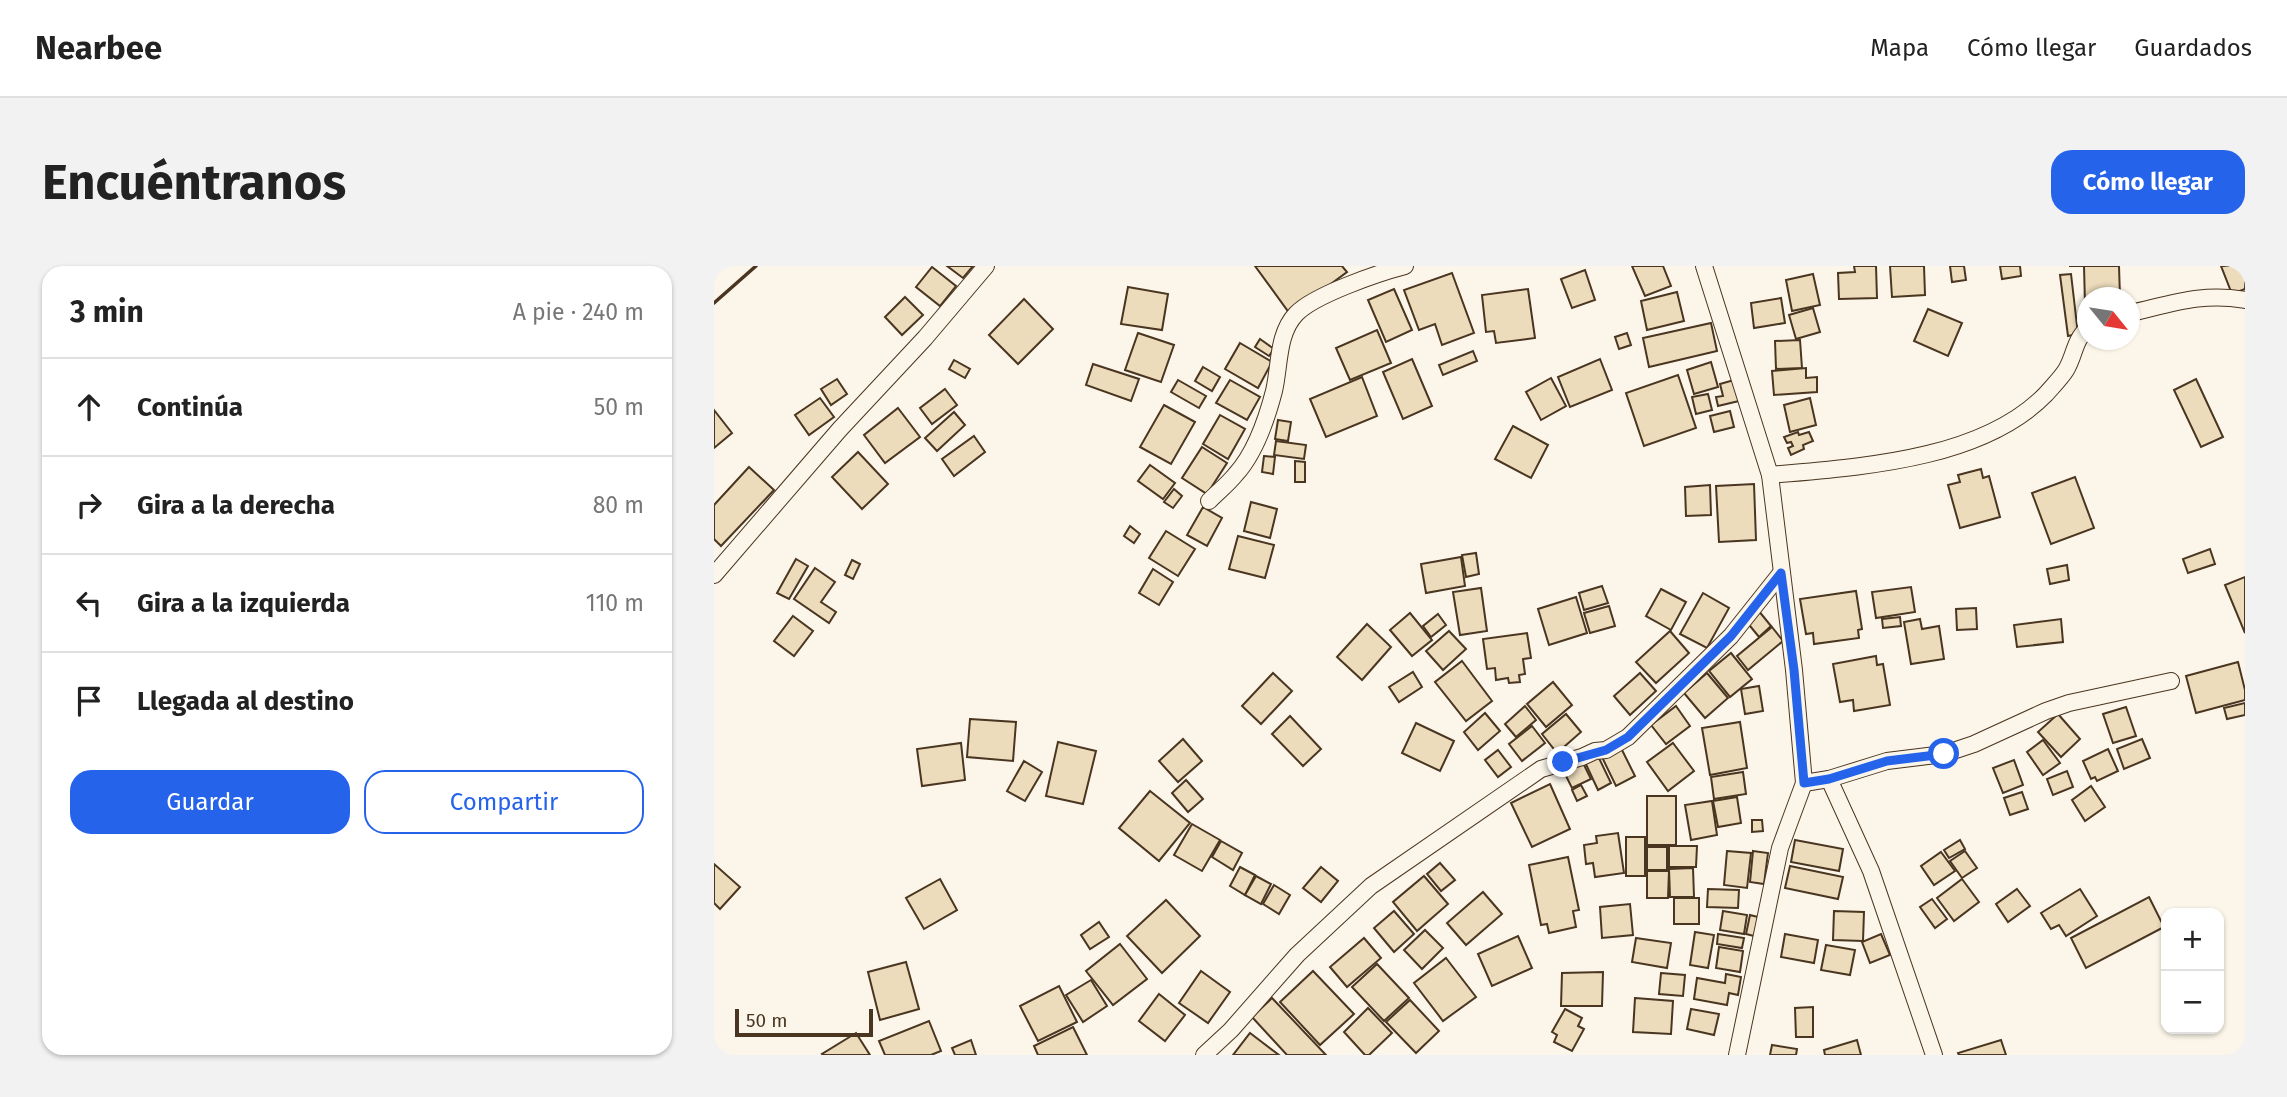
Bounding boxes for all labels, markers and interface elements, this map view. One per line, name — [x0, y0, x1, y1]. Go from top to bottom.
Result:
text: Nearbee — [35, 28, 162, 68]
text: Mapa — [1870, 34, 1929, 62]
text: Cómo llegar — [1967, 34, 2096, 62]
text: Guardados — [2134, 34, 2252, 62]
button: Cómo llegar — [2051, 150, 2245, 214]
text: Encuéntranos — [42, 153, 346, 212]
north arrow — [2077, 287, 2140, 350]
text: 3 min — [70, 294, 144, 330]
text: A pie · 240 m — [513, 298, 644, 326]
icon: ahead — [70, 388, 108, 426]
text: Continúa — [137, 392, 243, 423]
text: 50 m — [594, 393, 644, 421]
icon: right — [70, 486, 108, 524]
text: Gira a la derecha — [137, 490, 335, 521]
text: 80 m — [593, 491, 644, 519]
icon: left — [70, 584, 108, 622]
text: Gira a la izquierda — [137, 588, 350, 619]
text: 110 m — [586, 589, 644, 617]
icon: arrive — [70, 682, 108, 720]
text: Llegada al destino — [137, 686, 354, 717]
route start — [1928, 738, 1959, 769]
route end — [1547, 746, 1578, 777]
button: Guardar — [70, 770, 350, 834]
button: Compartir — [364, 770, 644, 834]
map controls — [2161, 908, 2224, 1034]
button: + — [2161, 908, 2224, 971]
button: − — [2161, 971, 2224, 1034]
scale bar — [735, 1006, 873, 1038]
text: 50 m — [746, 1009, 787, 1032]

